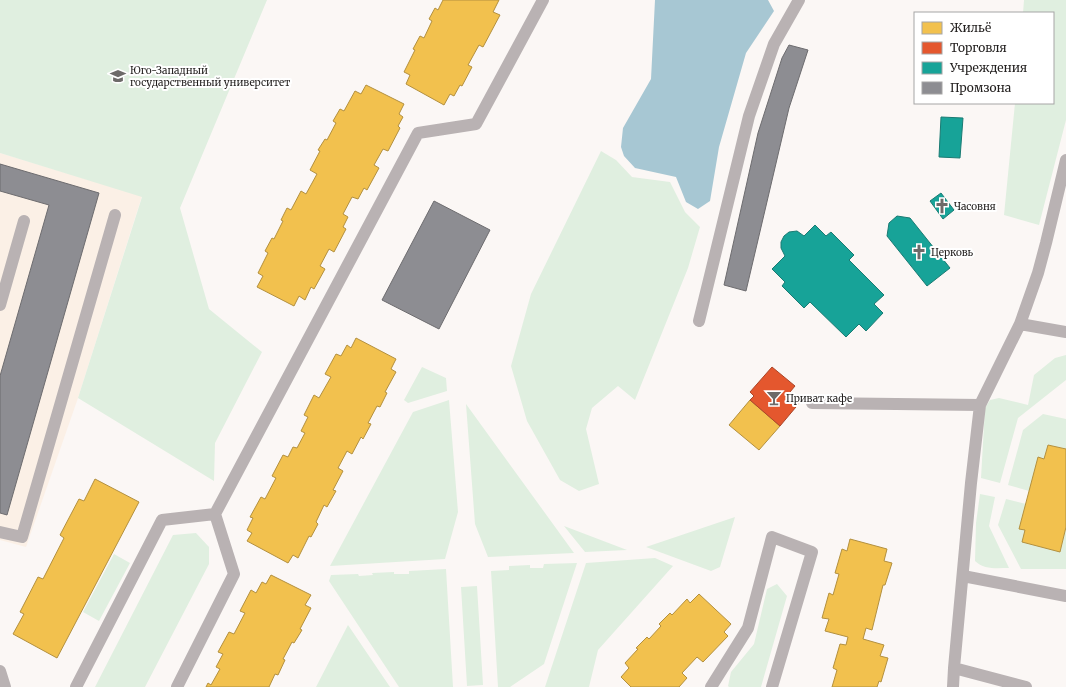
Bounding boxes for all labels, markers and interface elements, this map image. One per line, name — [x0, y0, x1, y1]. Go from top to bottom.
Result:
legend — [914, 12, 1054, 104]
text: Жильё — [950, 20, 991, 35]
text: Торговля — [950, 40, 1007, 55]
text: Учреждения — [949, 60, 1027, 75]
place label: Юго-Западный государственный университет — [130, 64, 290, 89]
school or university icon: Юго-Западный государственный университет — [109, 67, 127, 85]
text: Промзона — [950, 80, 1012, 95]
church icon: Часовня — [933, 197, 951, 215]
place label: Часовня — [954, 200, 996, 213]
church icon: Церковь — [910, 243, 928, 261]
place label: Церковь — [931, 246, 974, 259]
bar icon: Приват кафе — [765, 389, 783, 407]
place label: Приват кафе — [786, 392, 852, 405]

